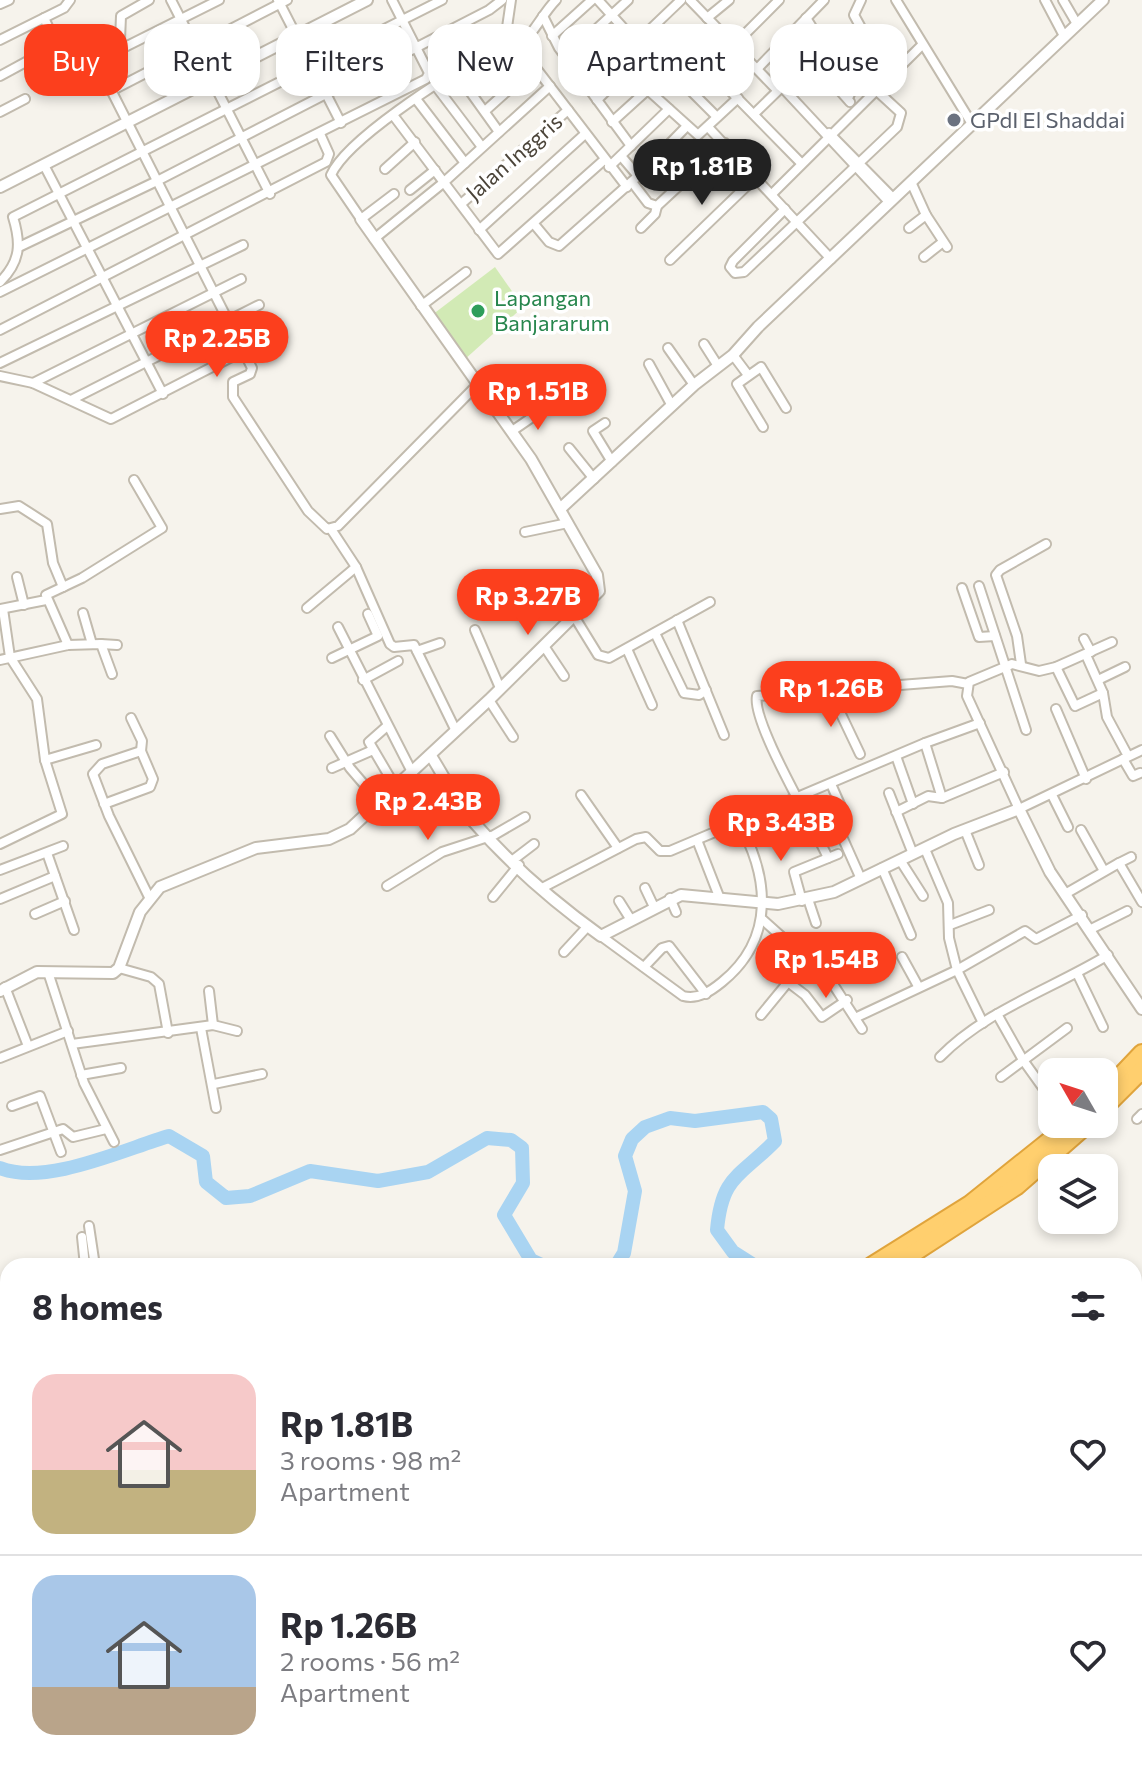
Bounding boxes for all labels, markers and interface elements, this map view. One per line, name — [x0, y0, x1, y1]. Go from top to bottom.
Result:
chip: Buy — [24, 24, 128, 96]
chip: Rent — [144, 24, 260, 96]
chip: Filters — [276, 24, 412, 96]
chip: New — [428, 24, 542, 96]
chip: Apartment — [558, 24, 754, 96]
chip: House — [770, 24, 907, 96]
place label: GPdI El Shaddai — [970, 106, 1125, 133]
street label: Jalan Inggris — [460, 107, 567, 206]
marker: GPdI El Shaddai — [945, 111, 963, 129]
pin: Rp 1.81B — [619, 139, 785, 207]
text: Rp 1.81B — [651, 149, 753, 180]
place label: Lapangan Banjararum — [494, 284, 610, 336]
marker: Lapangan Banjararum — [469, 302, 487, 320]
pin: Rp 2.25B — [134, 311, 300, 379]
text: Rp 2.25B — [163, 321, 271, 352]
pin: Rp 1.51B — [455, 364, 621, 432]
text: Rp 1.51B — [487, 374, 589, 405]
pin: Rp 3.27B — [445, 569, 611, 637]
text: Rp 3.27B — [475, 579, 581, 610]
pin: Rp 1.26B — [748, 661, 914, 729]
text: Rp 1.26B — [779, 671, 883, 702]
pin: Rp 2.43B — [345, 774, 511, 842]
text: Rp 2.43B — [374, 784, 482, 815]
pin: Rp 3.43B — [698, 795, 864, 863]
text: Rp 3.43B — [727, 805, 835, 836]
pin: Rp 1.54B — [743, 932, 909, 1000]
text: Rp 1.54B — [773, 942, 879, 973]
north arrow — [1038, 1058, 1118, 1138]
map controls — [1038, 1058, 1118, 1234]
button: layers — [1038, 1154, 1118, 1234]
icon: filters — [1066, 1284, 1110, 1328]
text: 8 homes — [32, 1285, 163, 1327]
text: Rp 1.81B — [280, 1402, 413, 1444]
icon: home — [96, 1406, 192, 1502]
icon: heart — [1066, 1432, 1110, 1476]
text: 3 rooms · 98 m² — [280, 1444, 461, 1475]
text: Apartment — [280, 1475, 410, 1506]
text: Rp 1.26B — [280, 1603, 417, 1645]
icon: home — [96, 1607, 192, 1703]
icon: heart — [1066, 1633, 1110, 1677]
text: 2 rooms · 56 m² — [280, 1645, 460, 1676]
text: Apartment — [280, 1676, 410, 1707]

